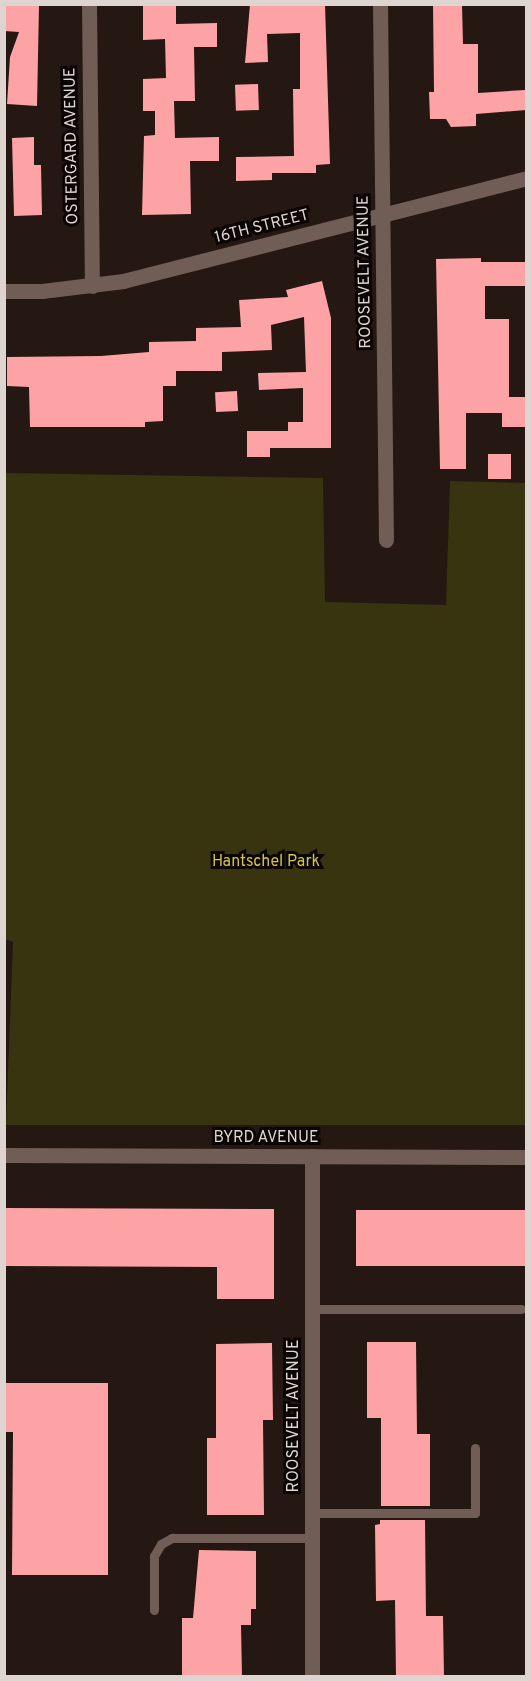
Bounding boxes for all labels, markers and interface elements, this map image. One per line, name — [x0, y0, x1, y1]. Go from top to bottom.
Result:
street label: OSTERGARD AVENUE — [61, 67, 83, 225]
street label: ROOSEVELT AVENUE — [354, 195, 376, 349]
street label: 16TH STREET — [213, 206, 311, 248]
park label: Hantschel Park — [212, 852, 320, 872]
street label: BYRD AVENUE — [213, 1128, 319, 1148]
street label: ROOSEVELT AVENUE — [284, 1339, 304, 1493]

